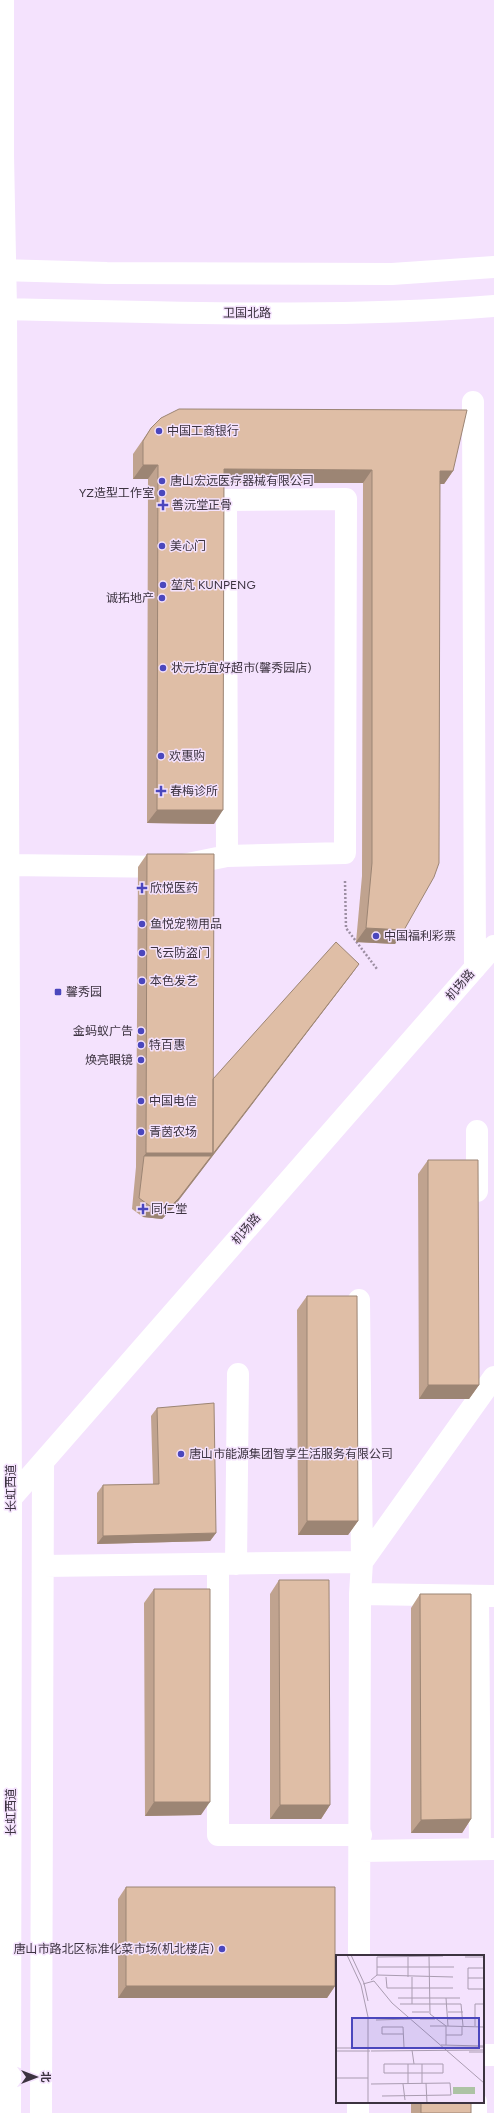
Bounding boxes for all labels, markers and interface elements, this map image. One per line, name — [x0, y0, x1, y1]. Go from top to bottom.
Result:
street label: 卫国北路 — [223, 306, 271, 320]
place label: 中国工商银行 — [167, 424, 239, 438]
marker: 中国工商银行 — [154, 426, 164, 436]
place label: 唐山宏远医疗器械有限公司 — [170, 474, 314, 488]
marker: 唐山宏远医疗器械有限公司 — [157, 476, 167, 486]
place label: YZ造型工作室 — [79, 486, 154, 500]
marker: YZ造型工作室 — [157, 488, 167, 498]
place label: 善沅堂正骨 — [172, 498, 232, 512]
marker: 善沅堂正骨 — [157, 499, 169, 511]
place label: 美心门 — [170, 539, 206, 553]
marker: 美心门 — [157, 541, 167, 551]
place label: 堃芃 KUNPENG — [171, 578, 256, 592]
marker: 堃芃 KUNPENG — [158, 580, 168, 590]
place label: 诚拓地产 — [106, 591, 154, 605]
marker: 诚拓地产 — [157, 593, 167, 603]
place label: 状元坊宜好超市(馨秀园店) — [171, 661, 311, 675]
marker: 状元坊宜好超市(馨秀园店) — [158, 663, 168, 673]
place label: 欢惠购 — [169, 749, 205, 763]
marker: 欢惠购 — [156, 751, 166, 761]
place label: 春梅诊所 — [170, 784, 218, 798]
marker: 春梅诊所 — [155, 785, 167, 797]
place label: 欣悦医药 — [150, 881, 198, 895]
marker: 欣悦医药 — [137, 883, 147, 893]
place label: 鱼悦宠物用品 — [150, 917, 222, 931]
marker: 鱼悦宠物用品 — [137, 919, 147, 929]
place label: 中国福利彩票 — [384, 929, 456, 943]
marker: 中国福利彩票 — [371, 931, 381, 941]
place label: 飞云防盗门 — [150, 946, 210, 960]
marker: 飞云防盗门 — [137, 948, 147, 958]
street label: 机场路 — [443, 967, 477, 1003]
place label: 本色发艺 — [150, 974, 198, 988]
marker: 本色发艺 — [137, 976, 147, 986]
place label: 馨秀园 — [66, 985, 102, 999]
marker: 馨秀园 — [53, 987, 63, 997]
place label: 金蚂蚁广告 — [73, 1024, 133, 1038]
marker: 金蚂蚁广告 — [136, 1026, 146, 1036]
place label: 特百惠 — [149, 1038, 185, 1052]
marker: 特百惠 — [136, 1040, 146, 1050]
place label: 焕亮眼镜 — [85, 1053, 133, 1067]
marker: 焕亮眼镜 — [136, 1055, 146, 1065]
place label: 中国电信 — [149, 1094, 197, 1108]
marker: 中国电信 — [136, 1096, 146, 1106]
place label: 青茵农场 — [149, 1125, 197, 1139]
marker: 青茵农场 — [136, 1127, 146, 1137]
place label: 同仁堂 — [151, 1202, 187, 1216]
marker: 同仁堂 — [138, 1204, 148, 1214]
street label: 机场路 — [229, 1211, 263, 1247]
place label: 唐山市能源集团智享生活服务有限公司 — [189, 1447, 393, 1461]
marker: 唐山市能源集团智享生活服务有限公司 — [176, 1449, 186, 1459]
street label: 长虹西道 — [4, 1464, 18, 1512]
street label: 长虹西道 — [4, 1788, 18, 1836]
place label: 唐山市路北区标准化菜市场(机北楼店) — [14, 1942, 214, 1956]
marker: 唐山市路北区标准化菜市场(机北楼店) — [217, 1944, 227, 1954]
inset map — [336, 1955, 484, 2103]
north arrow — [16, 2057, 56, 2097]
text: 北 — [39, 2072, 52, 2083]

